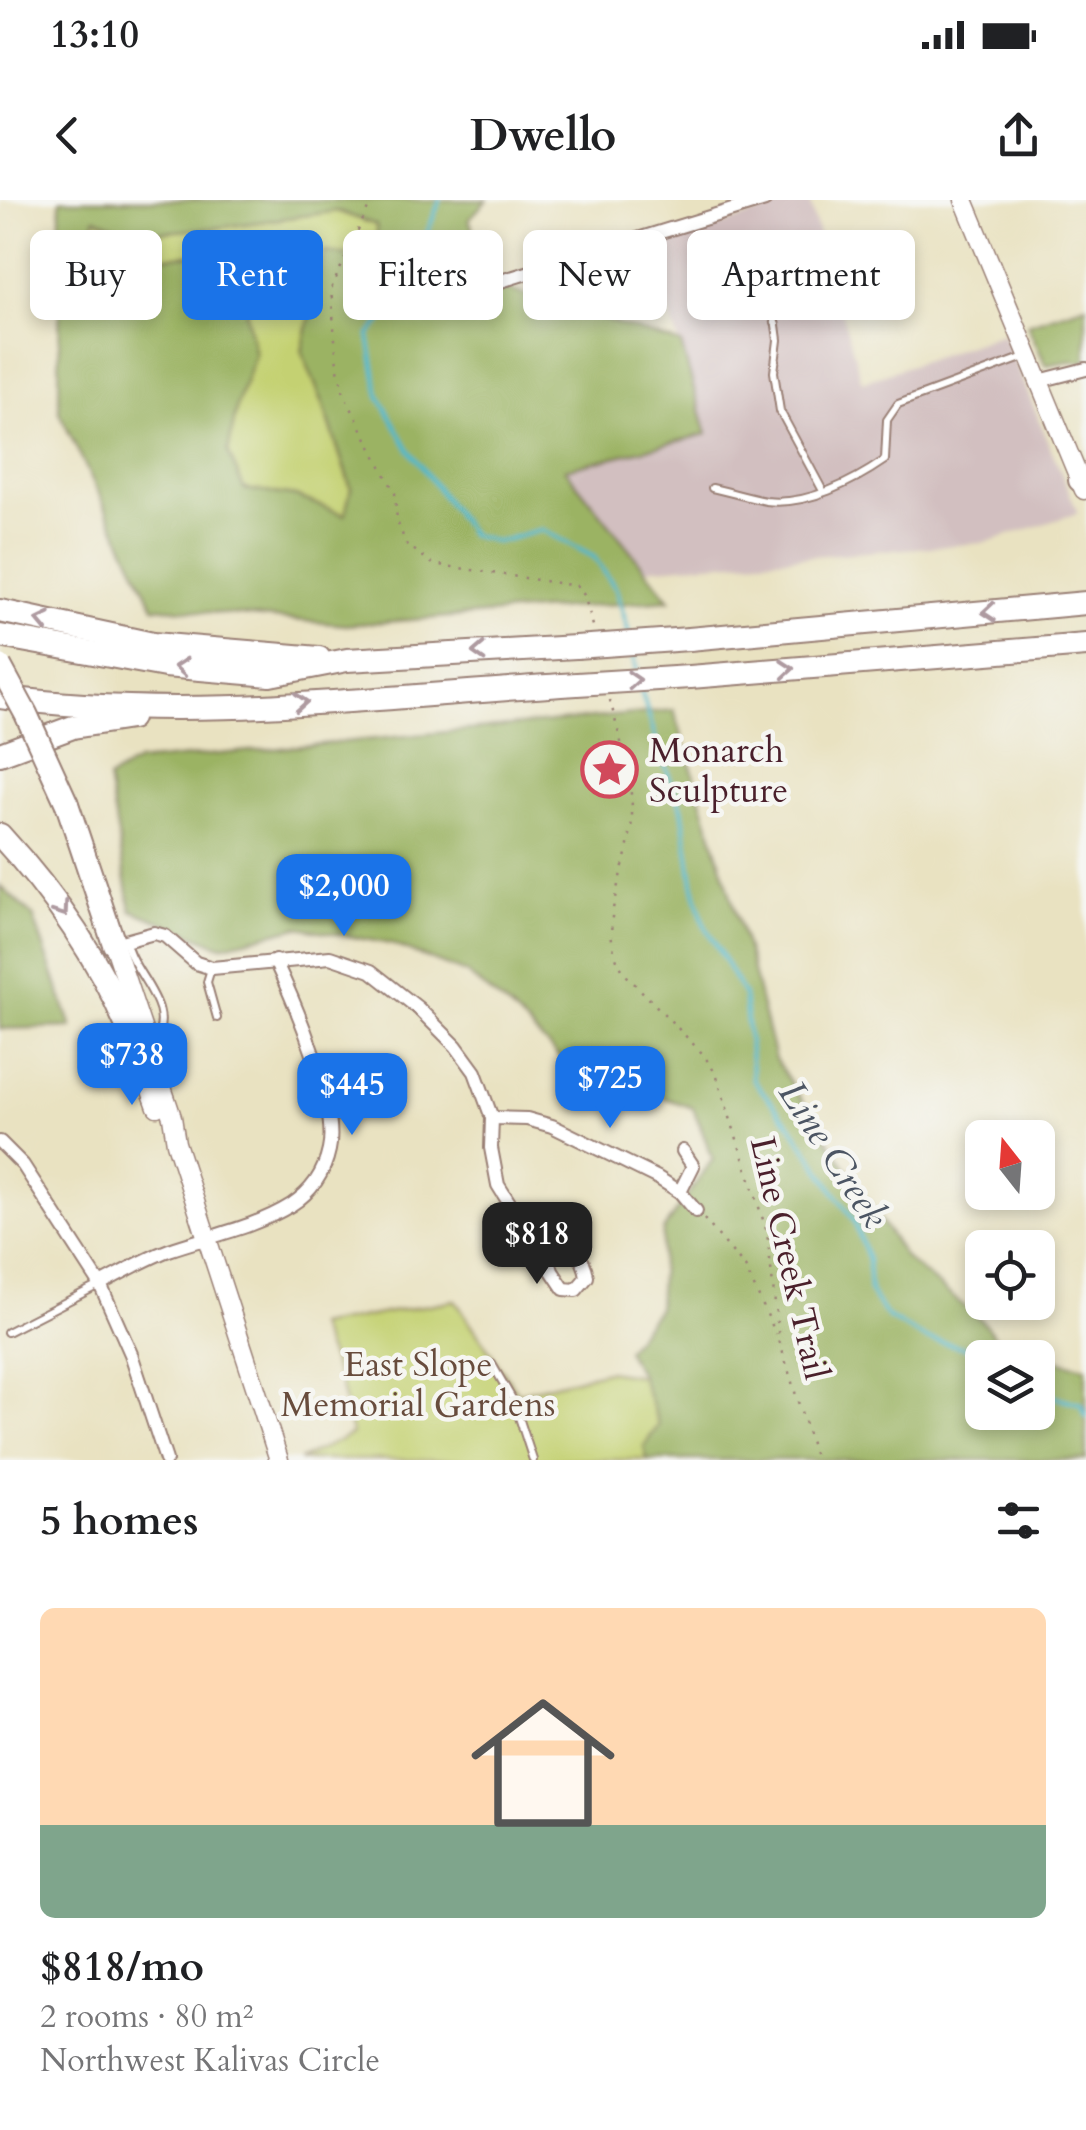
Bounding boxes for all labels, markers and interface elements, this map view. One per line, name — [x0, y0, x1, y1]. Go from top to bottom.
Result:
text: 13:10 — [50, 9, 139, 61]
text: Dwello — [470, 105, 616, 166]
icon: back — [40, 108, 95, 163]
icon: share — [991, 108, 1046, 163]
chip: Buy — [30, 230, 162, 320]
chip: Rent — [182, 230, 323, 320]
chip: Filters — [343, 230, 503, 320]
chip: New — [523, 230, 667, 320]
chip: Apartment — [687, 230, 915, 320]
one-way arrow — [980, 601, 996, 622]
one-way arrow — [34, 612, 51, 633]
one-way arrow — [470, 641, 486, 663]
one-way arrow — [173, 657, 189, 679]
one-way arrow — [780, 658, 796, 680]
one-way arrow — [626, 670, 642, 692]
one-way arrow — [294, 692, 310, 713]
place label: Monarch Sculpture — [649, 727, 788, 815]
place icon: Monarch Sculpture — [580, 740, 640, 800]
pin: $2,000 — [263, 854, 425, 939]
text: $2,000 — [298, 864, 390, 908]
one-way arrow — [50, 898, 68, 917]
pin: $738 — [73, 1023, 191, 1108]
text: $738 — [99, 1033, 165, 1077]
pin: $725 — [551, 1046, 669, 1131]
pin: $445 — [293, 1053, 411, 1138]
text: $725 — [577, 1056, 643, 1100]
text: $445 — [319, 1063, 385, 1107]
water label: Line Creek — [766, 1071, 900, 1239]
north arrow — [965, 1120, 1055, 1210]
map controls — [965, 1120, 1055, 1430]
street label: Line Creek Trail — [738, 1132, 840, 1385]
pin: $818 — [478, 1202, 596, 1287]
text: $818 — [504, 1212, 570, 1256]
button: locate — [965, 1230, 1055, 1320]
button: layers — [965, 1340, 1055, 1430]
park label: East Slope Memorial Gardens — [280, 1341, 556, 1429]
text: 5 homes — [40, 1492, 198, 1549]
icon: filters — [991, 1493, 1046, 1548]
icon: home — [453, 1673, 633, 1853]
text: $818/mo — [40, 1938, 204, 1995]
text: 2 rooms · 80 m² — [40, 1995, 253, 2039]
text: Northwest Kalivas Circle — [40, 2039, 380, 2083]

